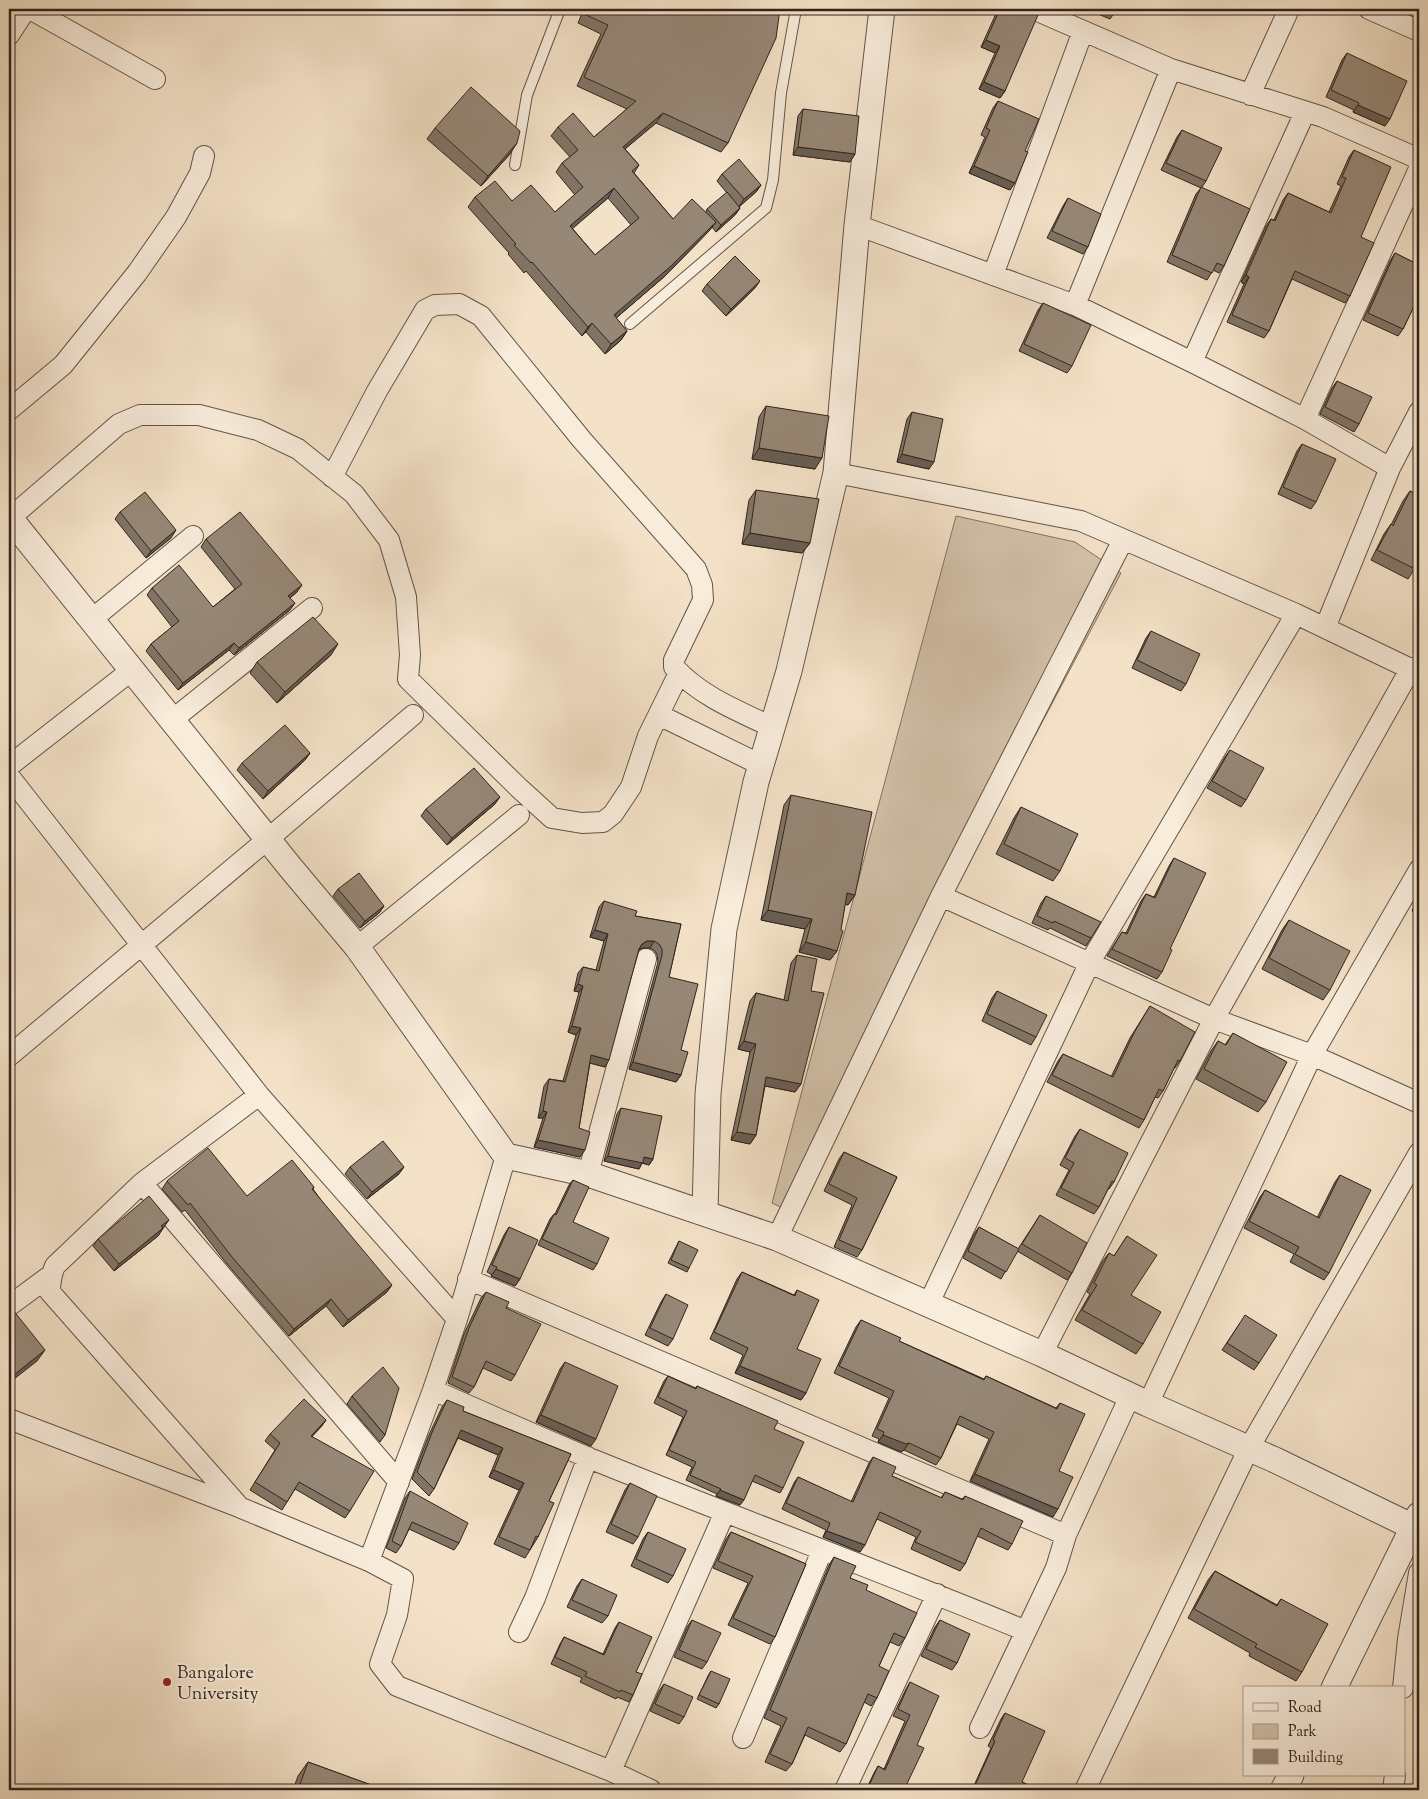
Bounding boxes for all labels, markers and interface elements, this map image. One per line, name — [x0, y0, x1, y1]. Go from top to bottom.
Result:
place label: Bangalore University — [177, 1661, 259, 1708]
marker: Bangalore University — [161, 1676, 173, 1688]
legend — [1243, 1686, 1406, 1776]
text: Road — [1288, 1698, 1322, 1719]
text: Park — [1288, 1722, 1317, 1743]
text: Building — [1288, 1748, 1343, 1769]

